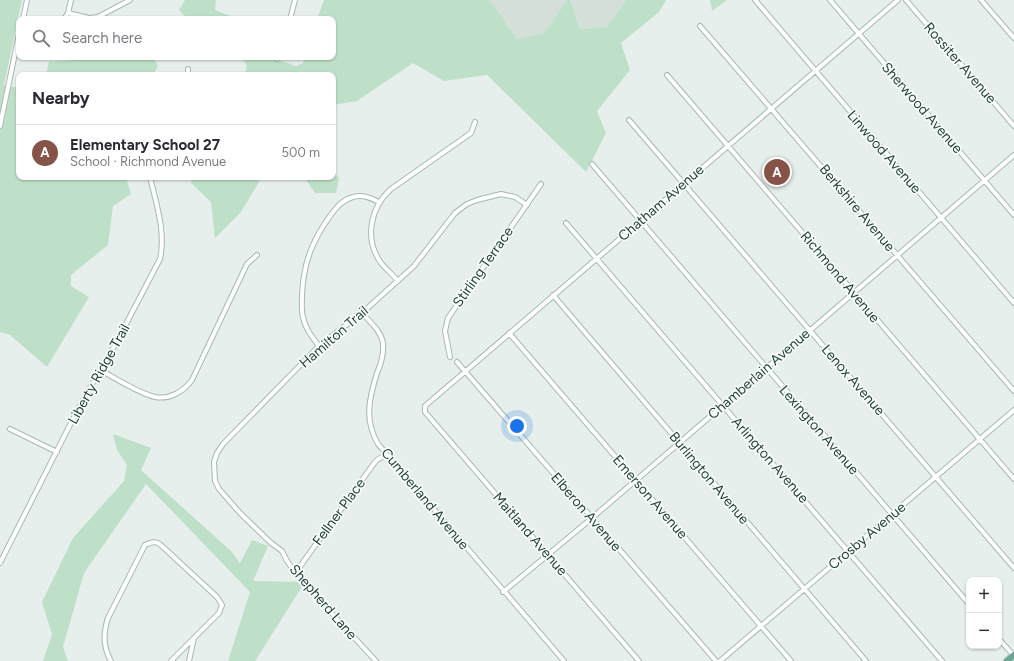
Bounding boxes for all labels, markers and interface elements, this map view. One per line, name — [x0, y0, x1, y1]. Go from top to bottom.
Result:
search box — [16, 16, 336, 60]
street label: Rossiter Avenue — [920, 19, 1000, 107]
icon: search — [30, 27, 52, 49]
text: Search here — [62, 29, 142, 47]
street label: Sherwood Avenue — [878, 59, 966, 157]
text: Nearby — [32, 88, 90, 108]
street label: Linwood Avenue — [843, 107, 925, 197]
text: Elementary School 27 — [70, 136, 220, 154]
text: A — [40, 145, 50, 160]
text: 500 m — [282, 145, 320, 160]
text: School · Richmond Avenue — [70, 154, 226, 169]
pin: A — [764, 157, 790, 187]
street label: Chatham Avenue — [615, 161, 708, 245]
street label: Berkshire Avenue — [816, 161, 899, 255]
street label: Stirling Terrace — [449, 223, 517, 310]
street label: Richmond Avenue — [797, 228, 883, 326]
street label: Hamilton Trail — [296, 302, 372, 372]
street label: Liberty Ridge Trail — [64, 321, 134, 427]
street label: Chamberlain Avenue — [705, 325, 814, 423]
street label: Lenox Avenue — [818, 341, 889, 419]
street label: Lexington Avenue — [776, 382, 863, 478]
street label: Arlington Avenue — [728, 413, 812, 507]
your location — [507, 416, 527, 436]
street label: Burlington Avenue — [665, 428, 753, 528]
street label: Cumberland Avenue — [378, 445, 473, 554]
street label: Emerson Avenue — [609, 451, 691, 543]
street label: Elberon Avenue — [547, 469, 625, 555]
street label: Fellner Place — [309, 475, 369, 549]
street label: Maitland Avenue — [489, 489, 571, 579]
street label: Crosby Avenue — [825, 499, 909, 573]
street label: Shepherd Lane — [286, 561, 360, 643]
map controls — [966, 577, 1002, 649]
button: + — [966, 577, 1002, 613]
button: − — [966, 613, 1002, 649]

